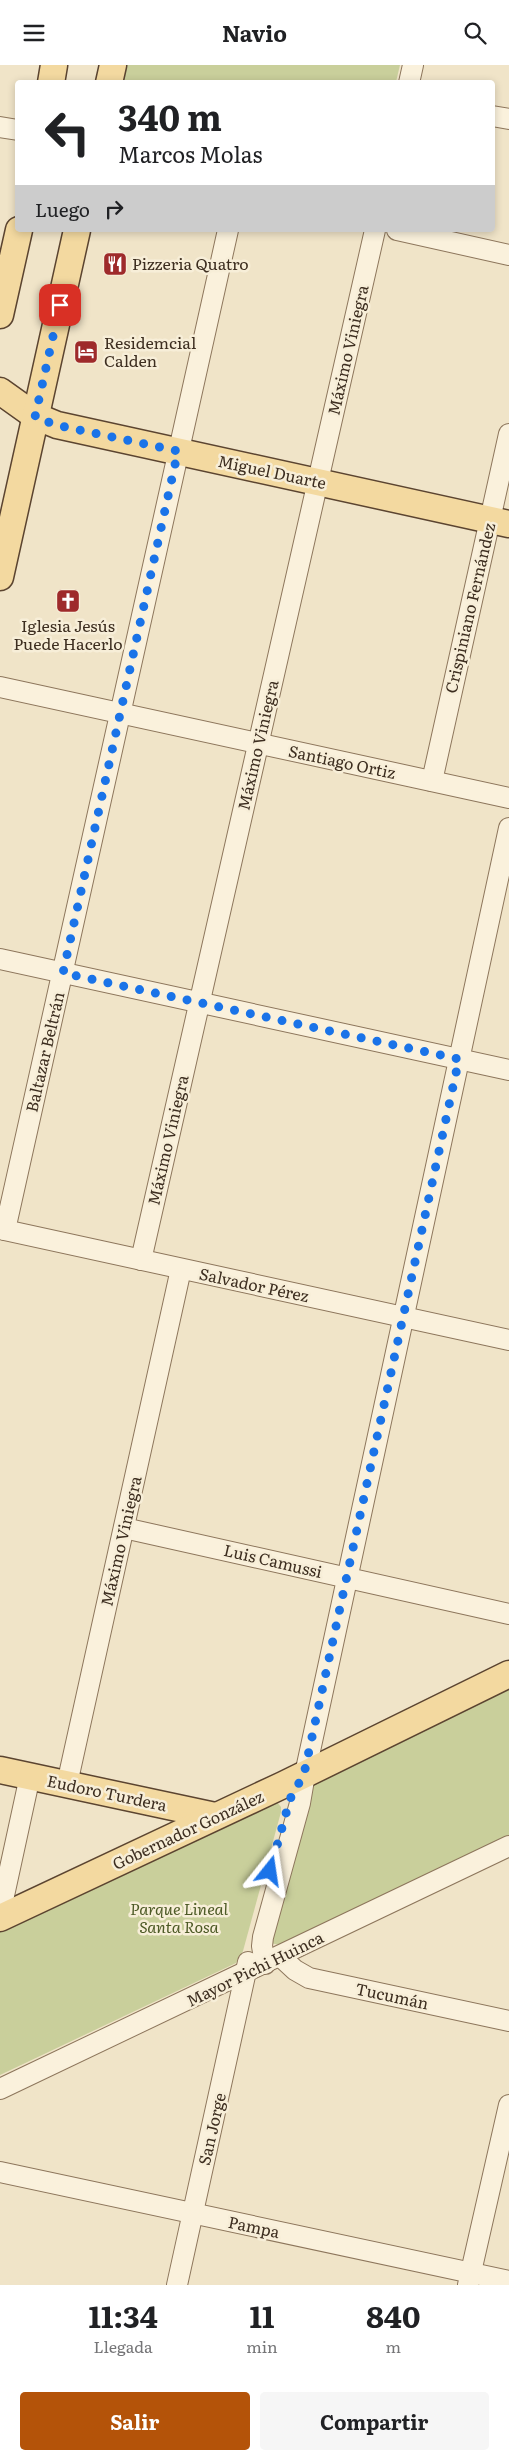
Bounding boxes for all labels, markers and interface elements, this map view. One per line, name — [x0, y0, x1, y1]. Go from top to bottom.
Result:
text: Navio — [222, 16, 287, 49]
icon: menu — [20, 19, 48, 47]
icon: search — [461, 19, 489, 47]
text: 340 m — [118, 90, 222, 142]
icon: left — [35, 100, 100, 165]
text: Marcos Molas — [118, 137, 262, 170]
text: Luego — [35, 195, 90, 223]
icon: right — [100, 195, 128, 223]
restaurant icon: Pizzeria Quatro — [102, 251, 128, 277]
place label: Pizzeria Quatro — [132, 251, 249, 275]
street label: Máximo Viniegra — [320, 282, 374, 417]
pin — [39, 284, 81, 326]
icon: arrive — [46, 291, 74, 319]
place label: Residemcial Calden — [104, 330, 196, 372]
hotel icon: Residemcial Calden — [73, 339, 99, 365]
street label: Miguel Duarte — [216, 448, 329, 494]
street label: Crispiniano Fernández — [438, 520, 500, 695]
church icon: Iglesia Jesús Puede Hacerlo — [55, 588, 81, 614]
place label: Iglesia Jesús Puede Hacerlo — [13, 613, 123, 655]
street label: Máximo Viniegra — [230, 677, 284, 812]
street label: Santiago Ortiz — [286, 738, 398, 784]
street label: Baltazar Beltrán — [19, 989, 70, 1114]
street label: Máximo Viniegra — [140, 1072, 194, 1207]
street label: Salvador Pérez — [197, 1261, 311, 1307]
street label: Máximo Viniegra — [93, 1473, 147, 1608]
street label: Luis Camussi — [222, 1537, 325, 1583]
street label: Eudoro Turdera — [45, 1768, 170, 1817]
street label: Gobernador González — [108, 1783, 267, 1875]
position arrow — [243, 1844, 295, 1896]
park label: Parque Lineal Santa Rosa — [130, 1896, 229, 1938]
street label: Mayor Pichi Huinca — [182, 1924, 328, 2012]
street label: Tucumán — [353, 1976, 431, 2015]
street label: San Jorge — [191, 2090, 231, 2167]
street label: Pampa — [226, 2209, 282, 2243]
text: 11:34 — [89, 2293, 158, 2337]
text: 11 — [250, 2293, 274, 2337]
text: 840 — [366, 2293, 420, 2337]
text: Llegada — [94, 2334, 153, 2358]
text: min — [246, 2334, 278, 2358]
text: m — [386, 2334, 401, 2358]
button: Salir — [20, 2392, 250, 2450]
button: Compartir — [260, 2392, 489, 2450]

